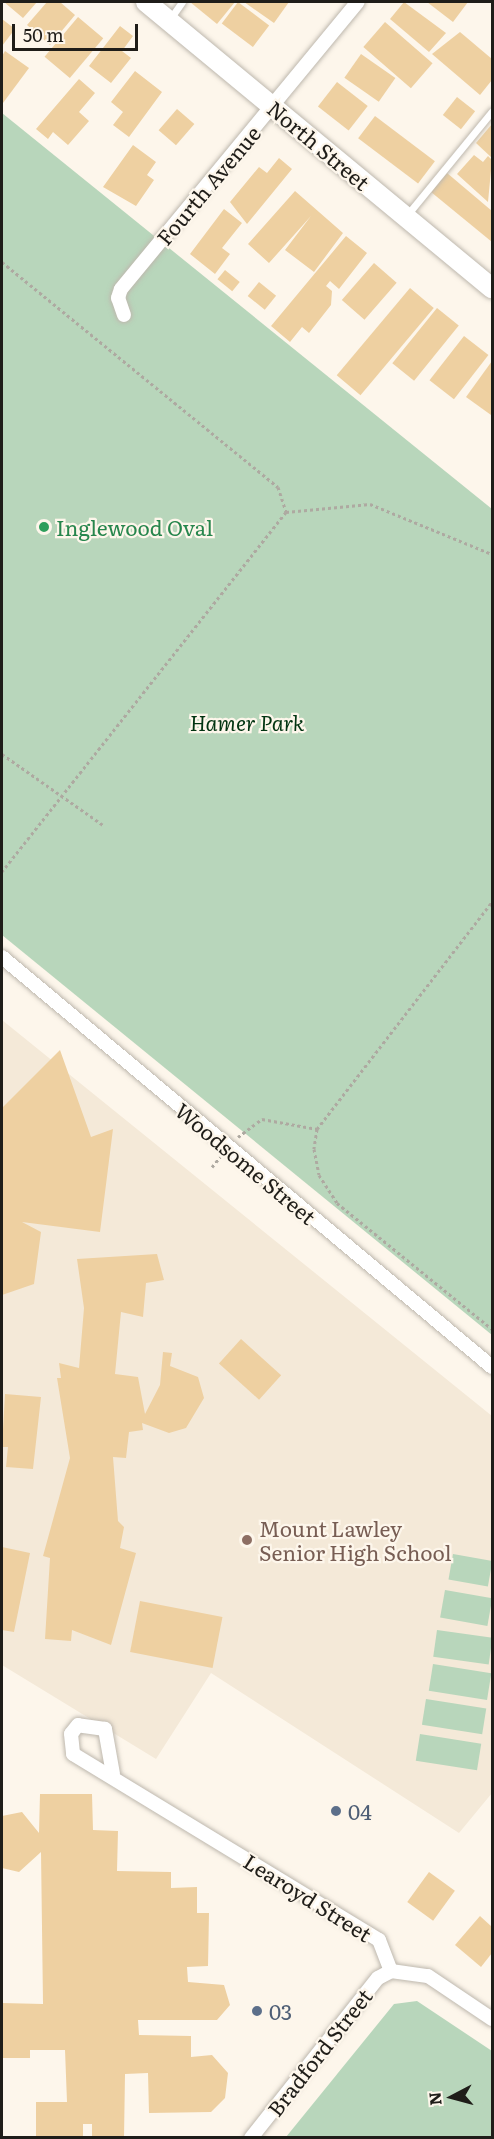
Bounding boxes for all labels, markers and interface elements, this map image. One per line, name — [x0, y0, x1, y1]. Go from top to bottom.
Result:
scale bar — [15, 12, 141, 50]
text: 50 m — [23, 21, 64, 48]
street label: North Street — [263, 95, 375, 195]
street label: Fourth Avenue — [151, 120, 265, 250]
place label: Inglewood Oval — [56, 514, 213, 540]
marker: Inglewood Oval — [37, 520, 51, 534]
park label: Hamer Park — [190, 709, 304, 735]
street label: Woodsome Street — [171, 1097, 321, 1229]
place label: Mount Lawley Senior High School — [259, 1515, 452, 1565]
marker: Mount Lawley Senior High School — [240, 1533, 254, 1547]
place label: 04 — [348, 1798, 372, 1824]
marker: 04 — [329, 1804, 343, 1818]
street label: Learoyd Street — [239, 1848, 377, 1946]
street label: Bradford Street — [261, 1983, 377, 2121]
place label: 03 — [269, 1998, 292, 2024]
marker: 03 — [250, 2004, 264, 2018]
north arrow — [422, 2067, 482, 2127]
text: N — [421, 2091, 447, 2107]

